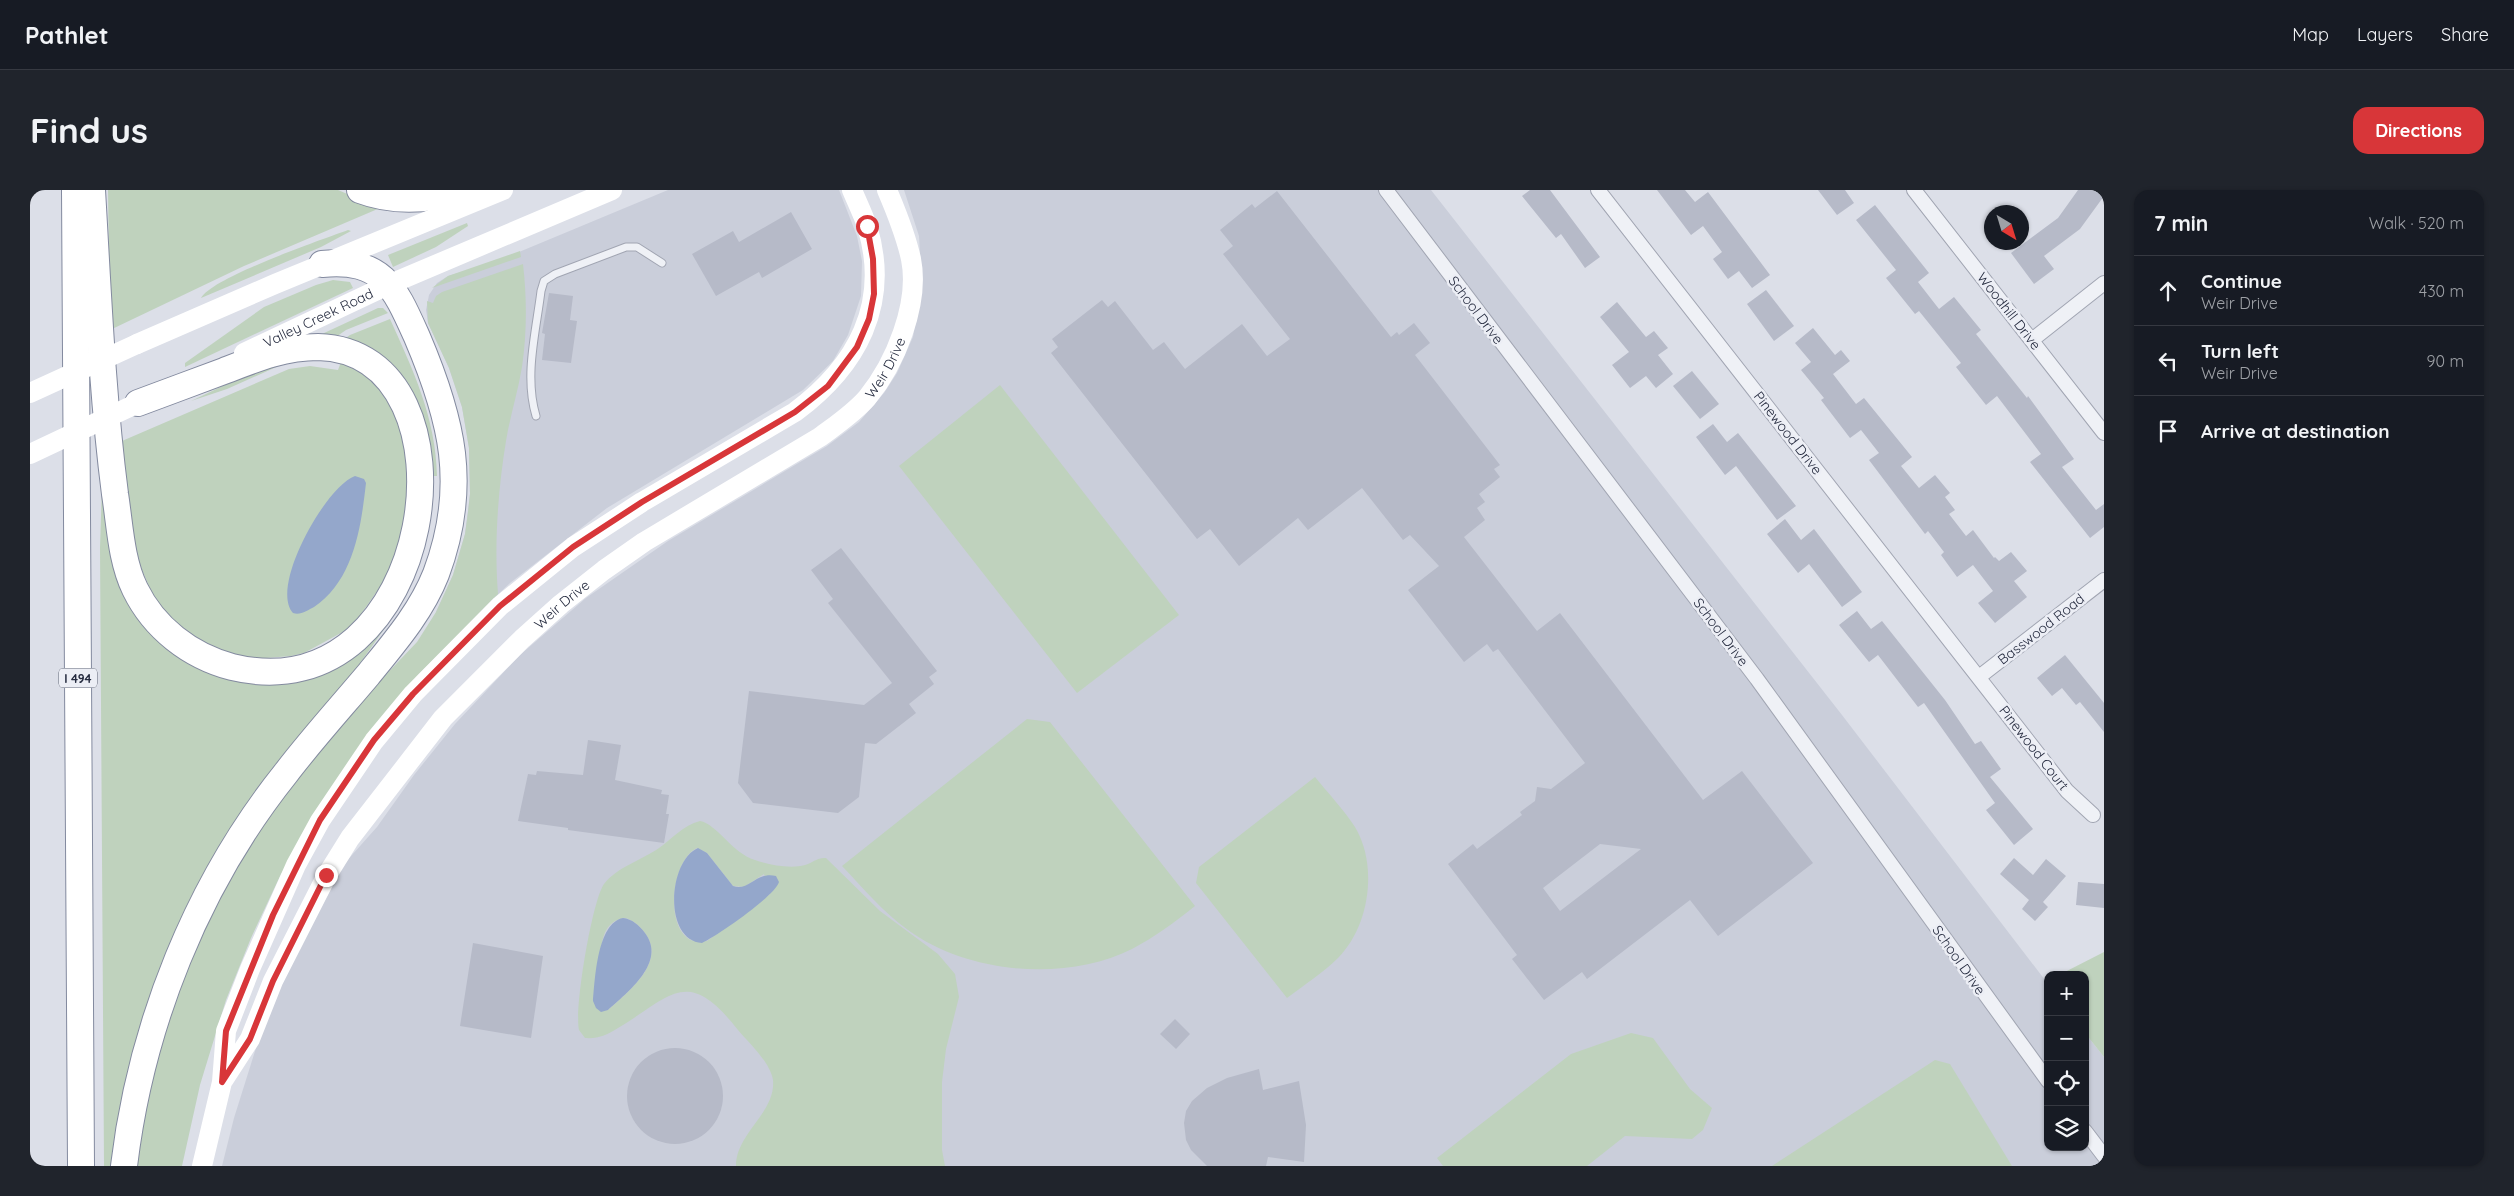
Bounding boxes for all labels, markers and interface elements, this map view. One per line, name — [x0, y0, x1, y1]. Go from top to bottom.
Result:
text: Pathlet — [25, 20, 109, 50]
text: Map — [2292, 23, 2329, 46]
text: Layers — [2357, 23, 2413, 46]
text: Share — [2441, 23, 2489, 46]
button: Directions — [2353, 107, 2484, 154]
text: Find us — [30, 108, 148, 152]
north arrow — [1984, 205, 2029, 250]
text: 7 min — [2154, 210, 2208, 236]
text: Walk · 520 m — [2369, 213, 2464, 233]
route start — [856, 215, 879, 238]
street label: Woodhill Drive — [1973, 269, 2045, 353]
text: Continue — [2201, 269, 2282, 293]
street label: School Drive — [1445, 272, 1508, 348]
icon: ahead — [2154, 277, 2182, 305]
text: 430 m — [2419, 281, 2464, 301]
street label: Valley Creek Road — [260, 284, 376, 352]
text: Weir Drive — [2201, 293, 2278, 313]
street label: Weir Drive — [861, 335, 909, 402]
text: Turn left — [2201, 339, 2279, 363]
icon: left — [2154, 347, 2182, 375]
text: 90 m — [2427, 351, 2464, 371]
text: Weir Drive — [2201, 363, 2278, 383]
street label: Pinewood Drive — [1750, 388, 1826, 478]
icon: arrive — [2154, 417, 2182, 445]
text: Arrive at destination — [2201, 419, 2390, 443]
street label: Weir Drive — [530, 576, 593, 633]
street label: Basswood Road — [1994, 590, 2088, 668]
street label: School Drive — [1690, 594, 1753, 670]
road number: I 494 — [59, 668, 97, 688]
street label: Pinewood Court — [1995, 702, 2073, 794]
route end — [315, 864, 338, 887]
street label: School Drive — [1928, 922, 1990, 998]
map controls — [2044, 971, 2089, 1151]
button: + — [2044, 971, 2089, 1016]
button: − — [2044, 1016, 2089, 1061]
button: locate — [2044, 1061, 2089, 1106]
button: layers — [2044, 1106, 2089, 1151]

